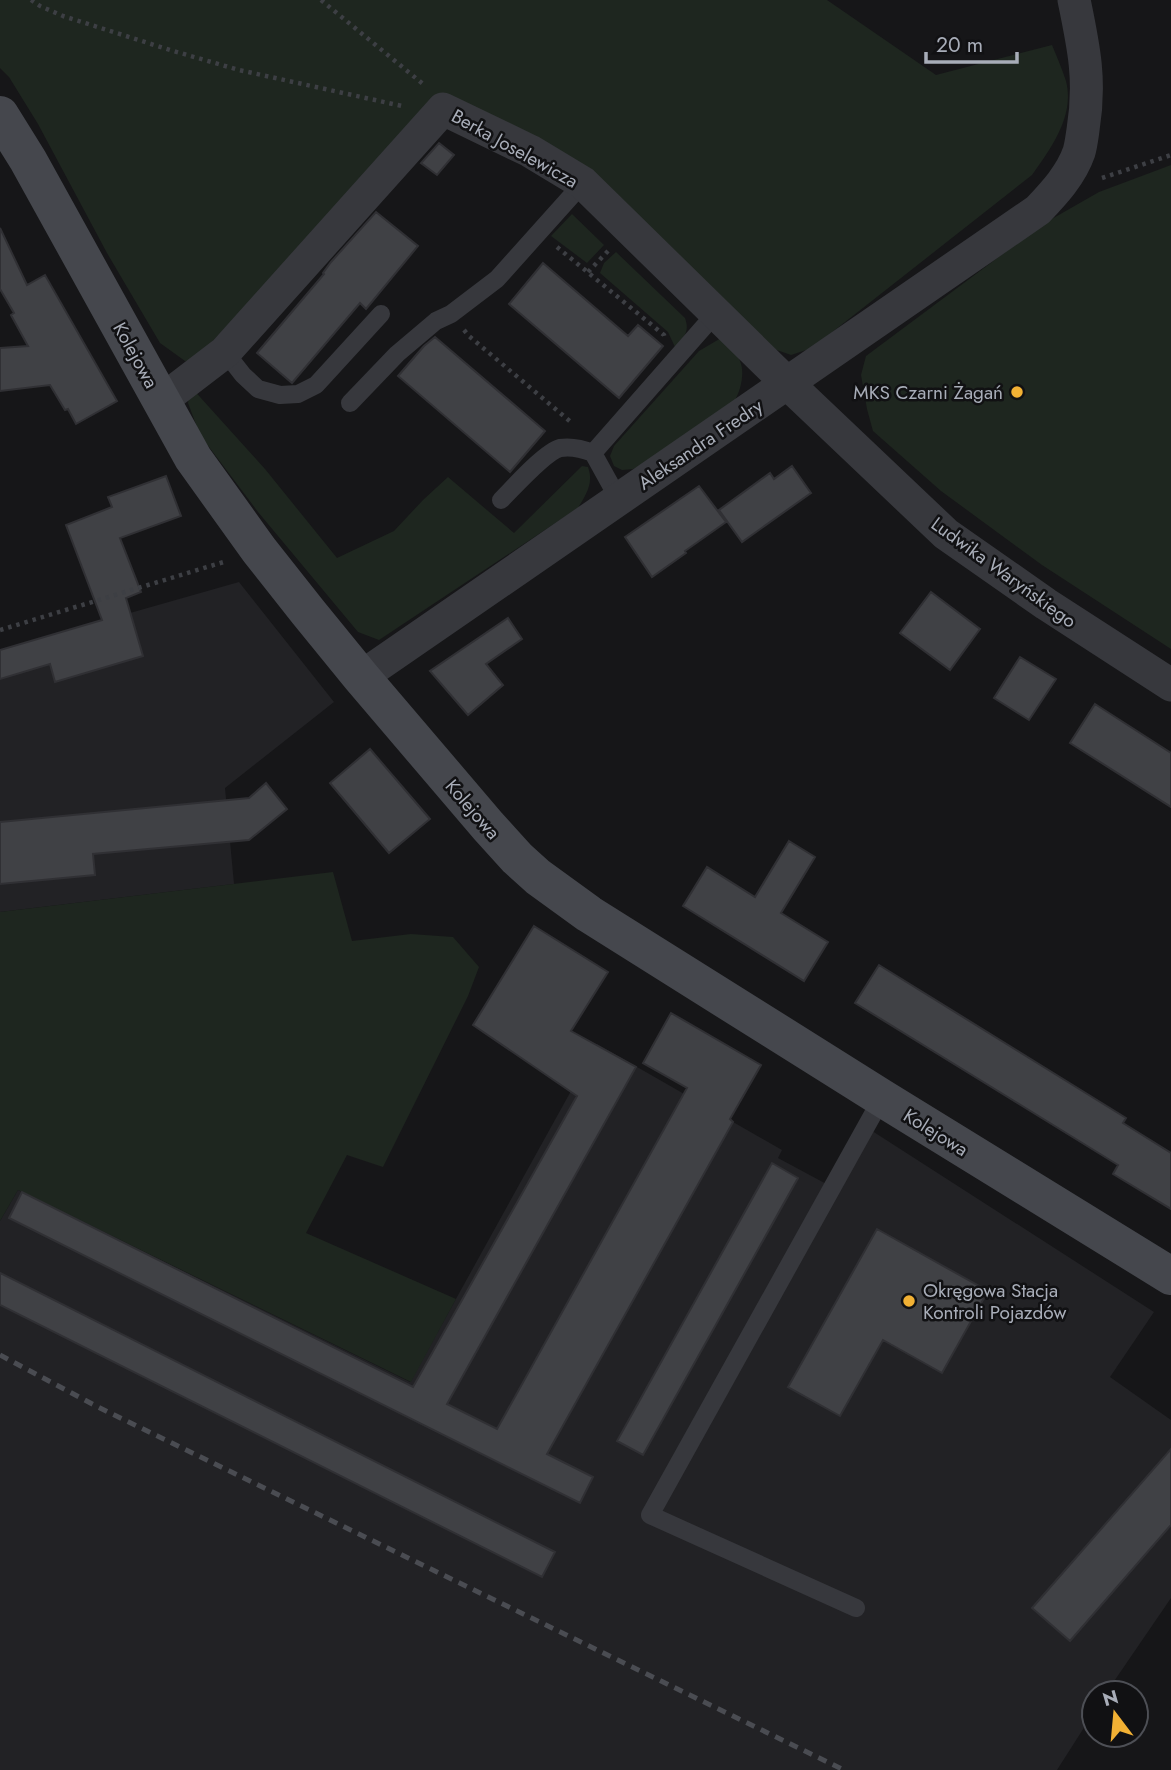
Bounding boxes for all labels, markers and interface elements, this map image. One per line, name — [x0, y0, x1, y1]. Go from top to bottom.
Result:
scale bar — [926, 21, 1017, 65]
text: 20 m — [936, 30, 983, 60]
street label: Berka Joselewicza — [446, 102, 583, 194]
street label: Kolejowa — [106, 317, 165, 393]
place label: MKS Czarni Żagań — [853, 379, 1003, 406]
marker: MKS Czarni Żagań — [1009, 384, 1025, 400]
street label: Aleksandra Fredry — [632, 392, 769, 496]
street label: Ludwika Waryńskiego — [926, 511, 1082, 634]
street label: Kolejowa — [439, 773, 506, 845]
street label: Kolejowa — [898, 1102, 973, 1163]
place label: Okręgowa Stacja Kontroli Pojazdów — [923, 1277, 1066, 1326]
marker: Okręgowa Stacja Kontroli Pojazdów — [901, 1293, 917, 1309]
north arrow — [1080, 1679, 1150, 1749]
text: N — [1099, 1683, 1121, 1713]

